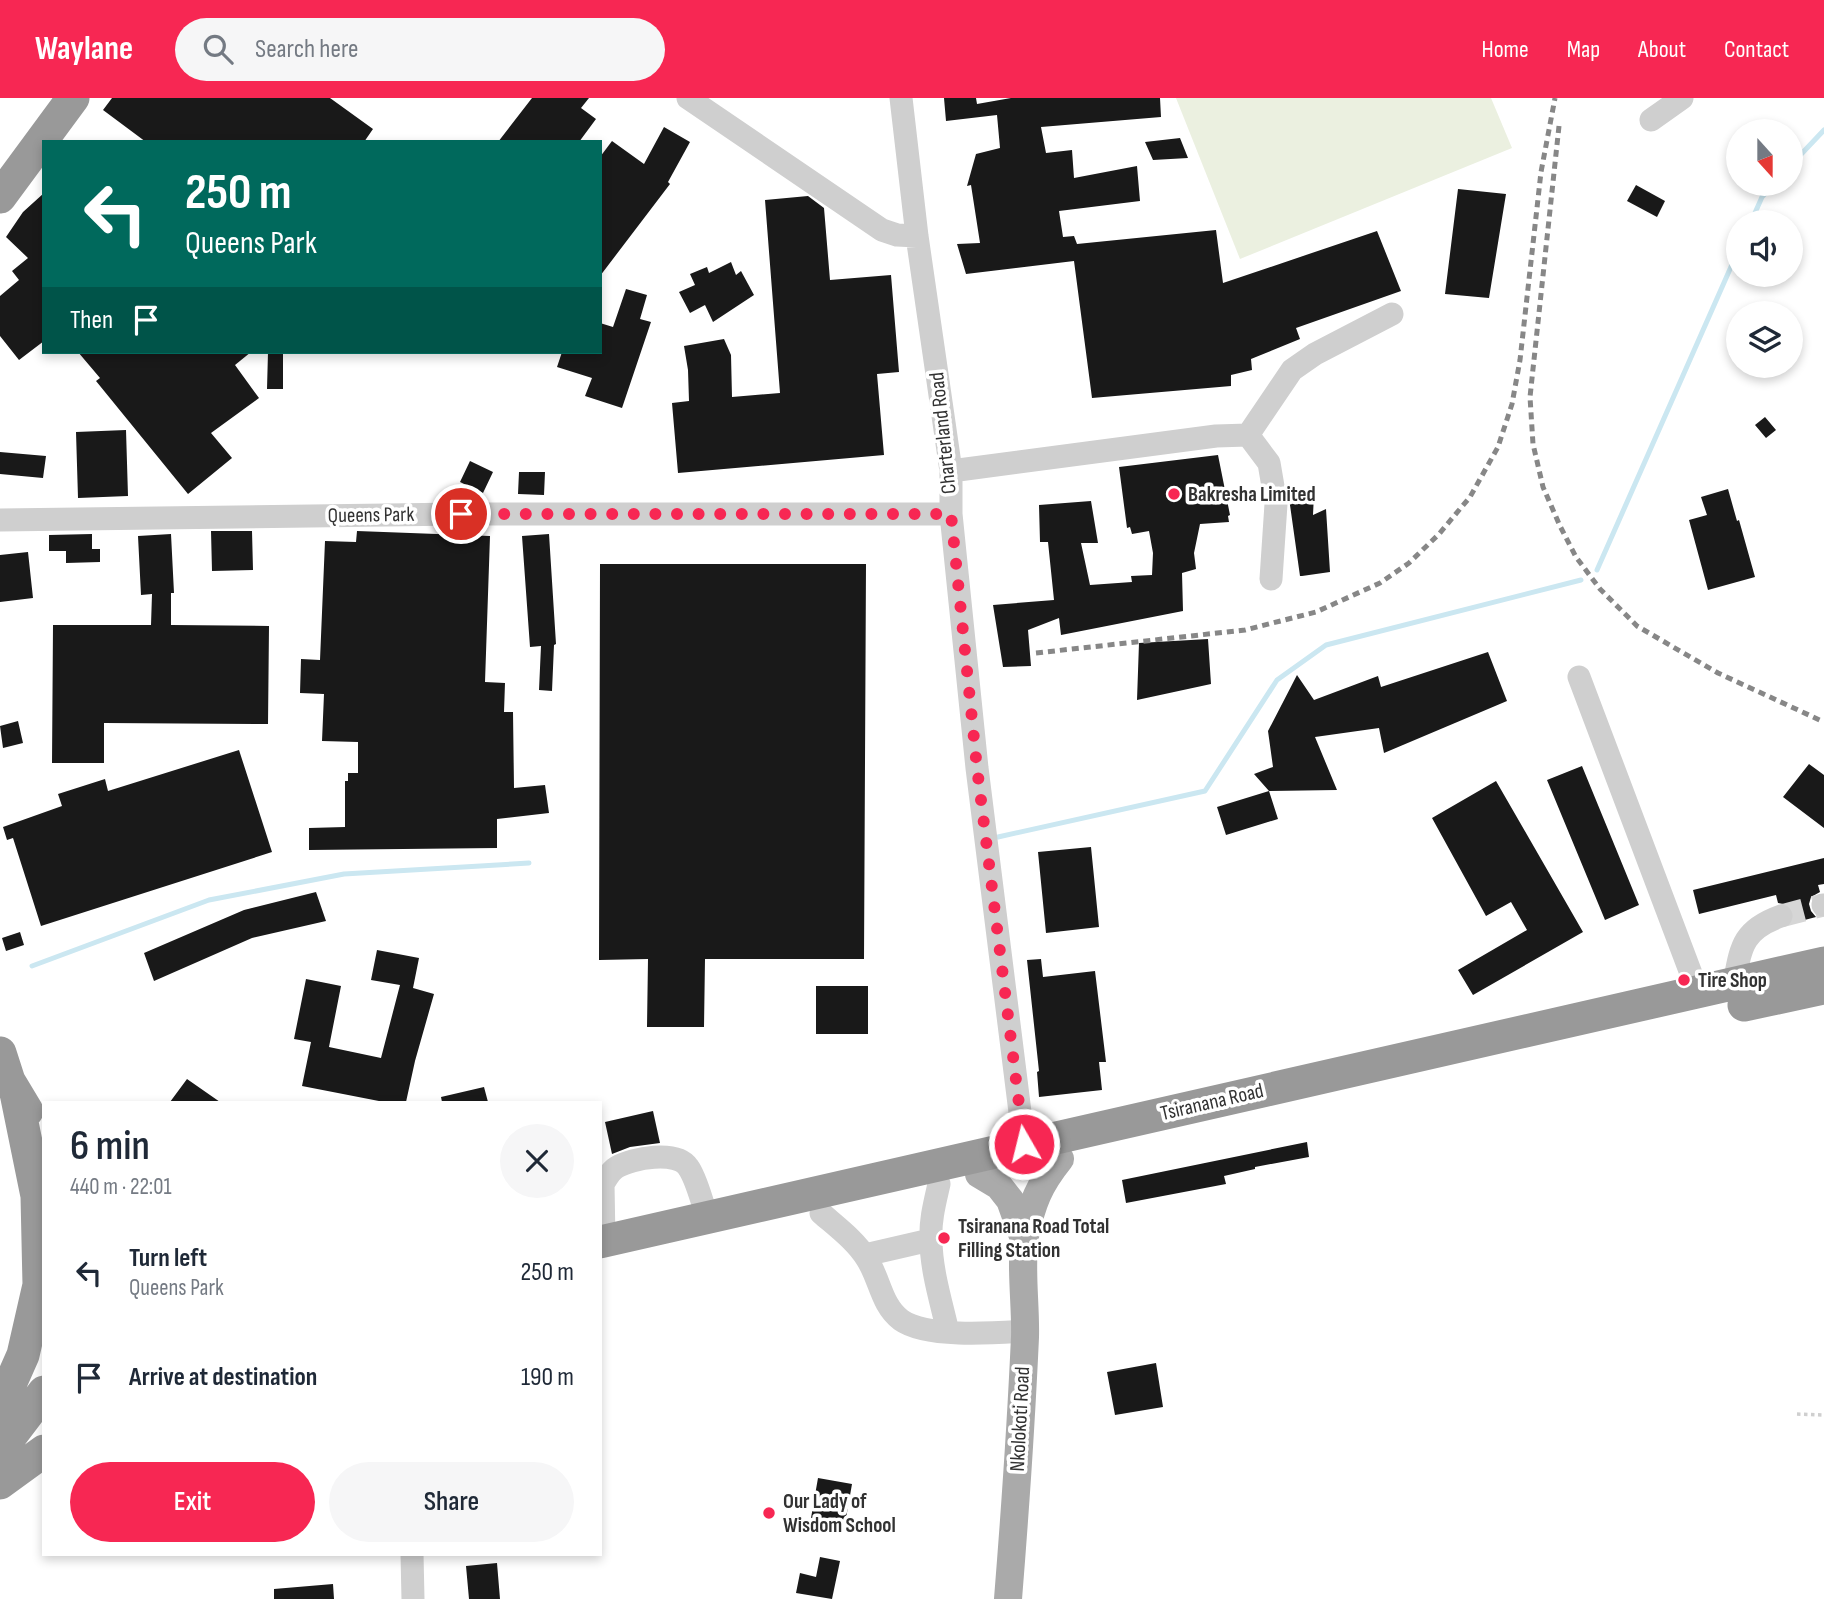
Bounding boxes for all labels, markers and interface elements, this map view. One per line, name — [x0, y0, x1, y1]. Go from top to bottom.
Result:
search box — [175, 18, 665, 81]
text: Waylane — [35, 29, 133, 69]
icon: search — [199, 30, 237, 68]
text: Search here — [255, 34, 358, 65]
text: Home — [1481, 35, 1529, 64]
text: Map — [1567, 35, 1600, 64]
text: About — [1638, 35, 1686, 64]
text: Contact — [1724, 35, 1789, 64]
north arrow — [1726, 119, 1802, 196]
map controls — [1726, 119, 1803, 378]
text: 250 m — [185, 164, 291, 223]
icon: left — [70, 168, 161, 259]
button: sound — [1726, 210, 1803, 287]
text: Queens Park — [185, 224, 317, 263]
icon: arrive — [127, 301, 165, 339]
button: layers — [1726, 301, 1803, 378]
text: Then — [70, 305, 113, 336]
street label: Charterland Road — [924, 371, 962, 495]
place label: Bakresha Limited — [1188, 482, 1316, 507]
pin — [431, 484, 491, 544]
marker: Bakresha Limited — [1166, 486, 1182, 502]
icon: arrive — [442, 495, 480, 533]
street label: Queens Park — [327, 502, 415, 528]
place label: Tire Shop — [1698, 968, 1767, 993]
marker: Tire Shop — [1676, 972, 1692, 988]
street label: Tsiranana Road — [1158, 1078, 1266, 1126]
position arrow — [987, 1107, 1061, 1181]
text: 6 min — [70, 1121, 150, 1172]
button: close — [500, 1124, 574, 1198]
text: 440 m · 22:01 — [70, 1173, 172, 1201]
place label: Tsiranana Road Total Filling Station — [958, 1214, 1109, 1263]
marker: Tsiranana Road Total Filling Station — [936, 1230, 952, 1246]
text: Turn left — [129, 1243, 207, 1274]
icon: left — [70, 1254, 108, 1292]
text: 250 m — [520, 1257, 574, 1288]
text: Queens Park — [129, 1274, 224, 1302]
icon: arrive — [70, 1359, 108, 1397]
text: Arrive at destination — [129, 1362, 317, 1393]
text: 190 m — [521, 1362, 574, 1393]
street label: Nkolokoti Road — [1005, 1366, 1035, 1472]
button: Exit — [70, 1462, 315, 1542]
button: Share — [329, 1462, 574, 1542]
place label: Our Lady of Wisdom School — [783, 1489, 896, 1538]
marker: Our Lady of Wisdom School — [761, 1505, 777, 1521]

